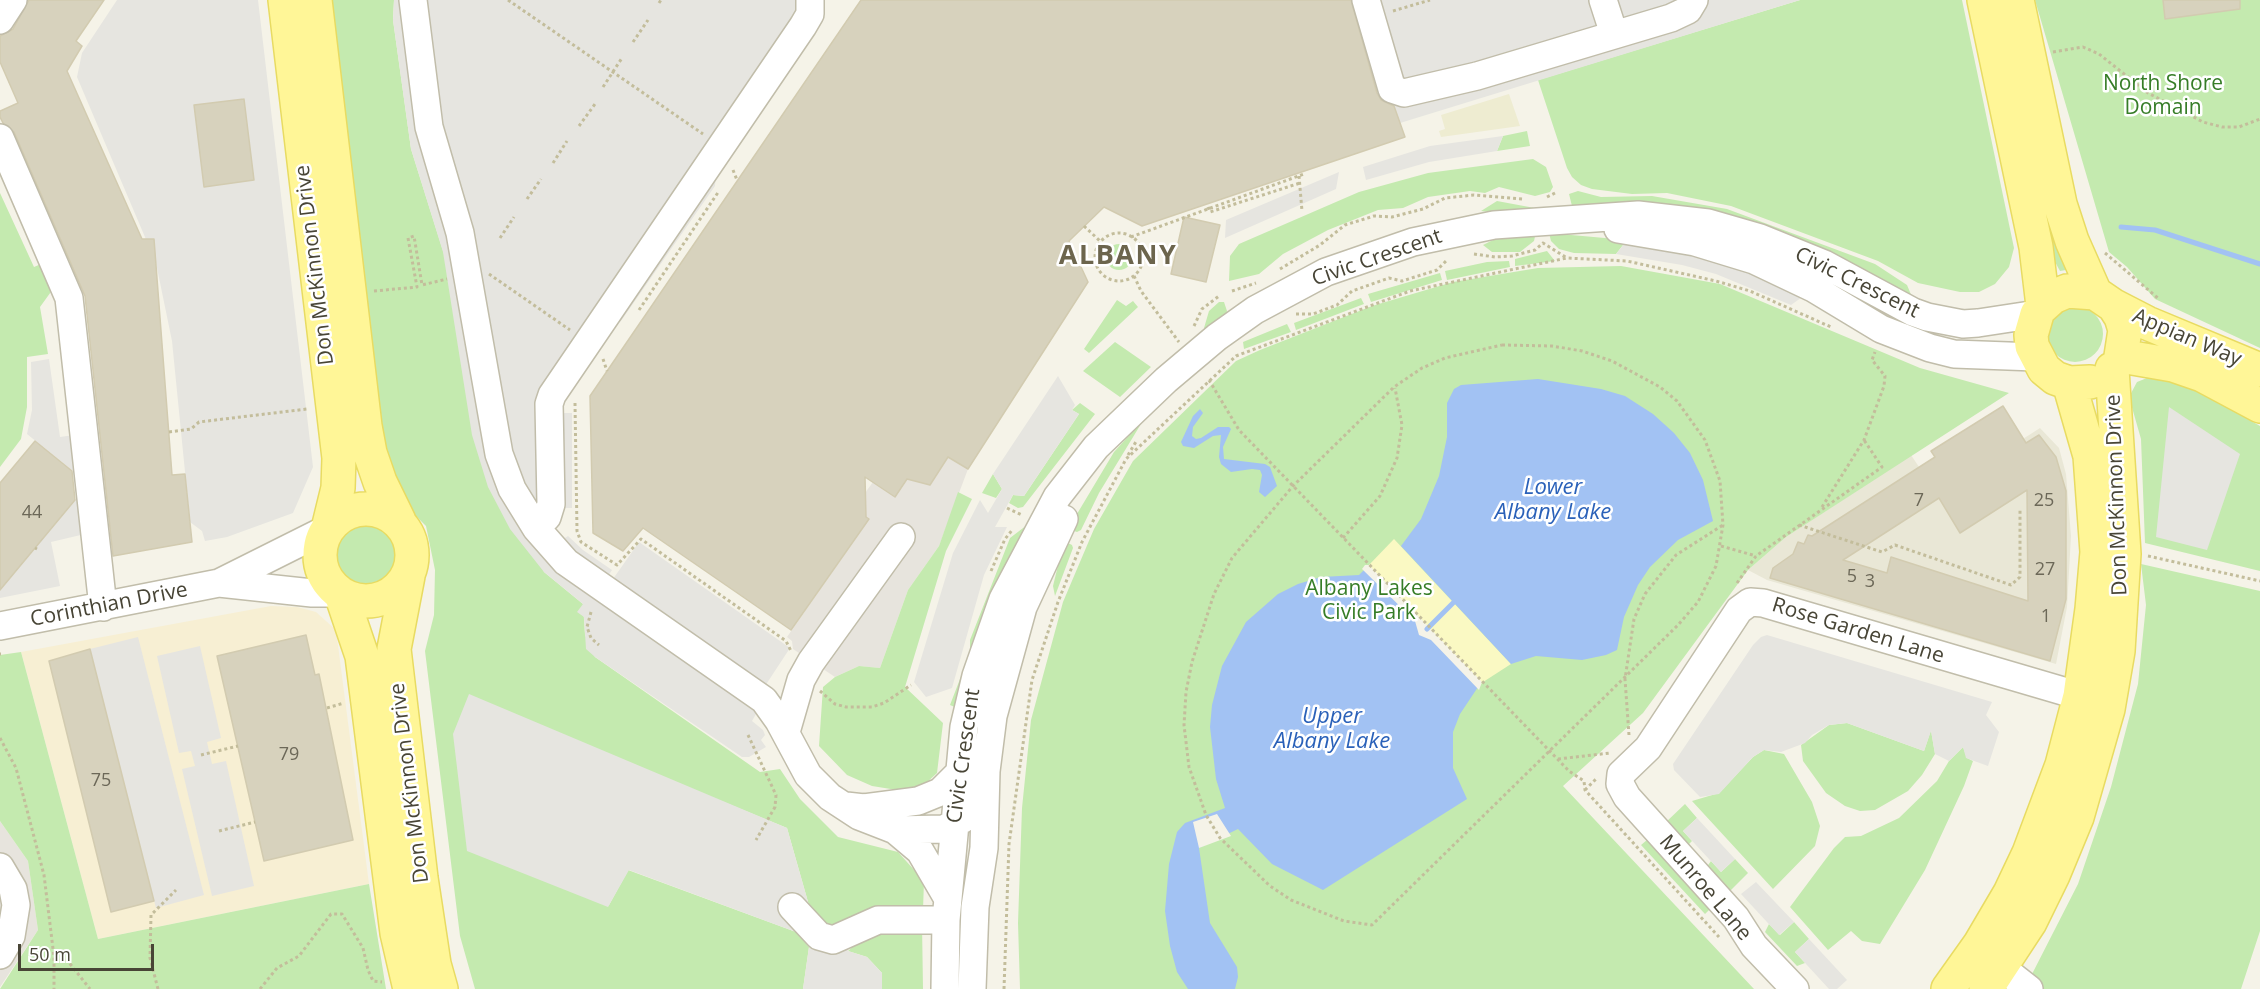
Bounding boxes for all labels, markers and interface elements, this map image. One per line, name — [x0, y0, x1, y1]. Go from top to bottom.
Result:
park label: North Shore Domain — [2103, 71, 2223, 121]
street label: Don McKinnon Drive — [290, 163, 340, 367]
street label: Civic Crescent — [1309, 224, 1445, 292]
district label: ALBANY — [1059, 240, 1177, 272]
street label: Civic Crescent — [1791, 242, 1923, 324]
street label: Appian Way — [2129, 304, 2245, 372]
street label: Don McKinnon Drive — [2101, 394, 2133, 596]
water label: Lower Albany Lake — [1495, 475, 1611, 526]
house number: 7 — [1914, 490, 1924, 512]
house number: 25 — [2034, 490, 2054, 512]
house number: 44 — [22, 502, 42, 524]
house number: 27 — [2035, 559, 2055, 581]
house number: 5 — [1847, 566, 1857, 588]
house number: 3 — [1865, 571, 1875, 593]
park label: Albany Lakes Civic Park — [1305, 576, 1433, 626]
street label: Corinthian Drive — [28, 577, 190, 633]
street label: Rose Garden Lane — [1769, 593, 1947, 669]
house number: 1 — [2041, 606, 2051, 628]
street label: Don McKinnon Drive — [385, 681, 435, 885]
street label: Civic Crescent — [942, 687, 986, 825]
water label: Upper Albany Lake — [1274, 704, 1390, 756]
house number: 79 — [279, 744, 299, 766]
house number: 75 — [91, 770, 111, 792]
street label: Munroe Lane — [1653, 830, 1757, 946]
scale bar — [21, 932, 158, 970]
text: 50 m — [29, 942, 71, 966]

